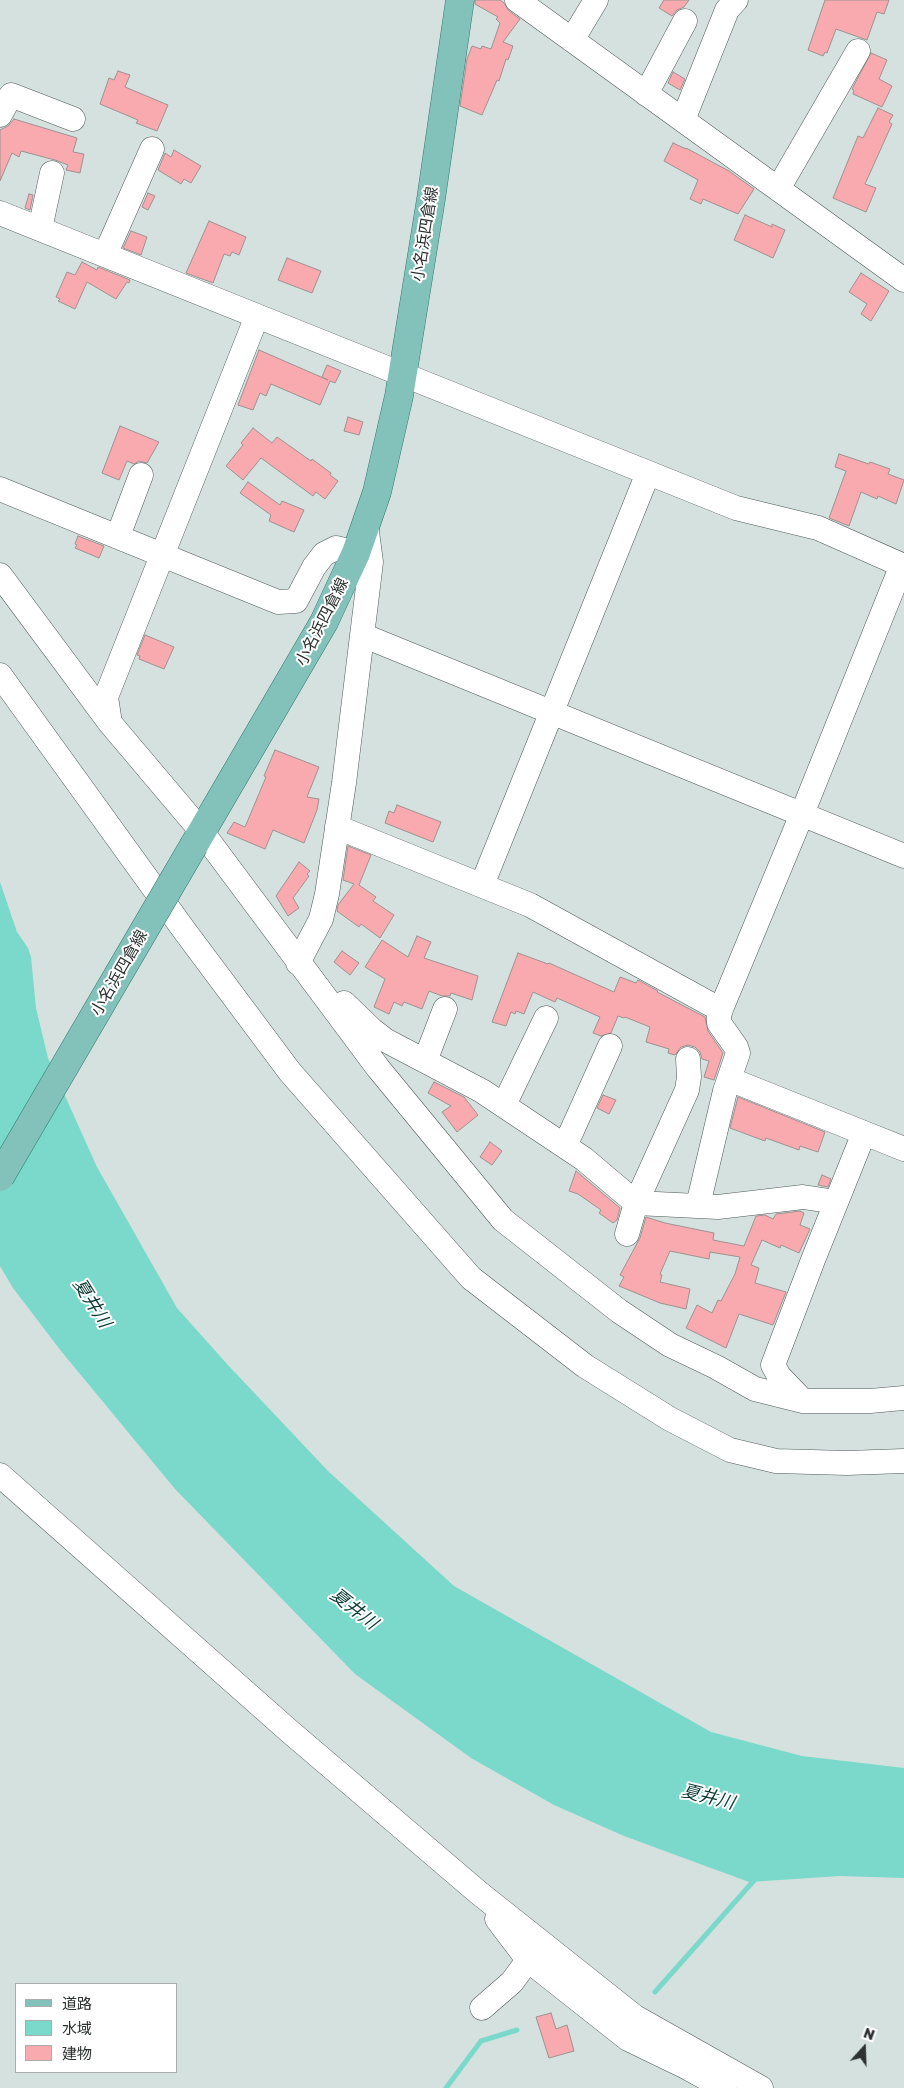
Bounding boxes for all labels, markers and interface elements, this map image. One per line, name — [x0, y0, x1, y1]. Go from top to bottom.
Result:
street label: 小名浜四倉線 — [408, 185, 442, 283]
street label: 小名浜四倉線 — [292, 575, 352, 669]
street label: 小名浜四倉線 — [87, 927, 151, 1019]
water label: 夏井川 — [69, 1274, 115, 1332]
water label: 夏井川 — [326, 1584, 382, 1634]
water label: 夏井川 — [679, 1780, 737, 1814]
legend — [15, 1983, 178, 2073]
text: 道路 — [62, 1994, 92, 2012]
text: 水域 — [62, 2019, 92, 2037]
north arrow — [839, 2023, 889, 2073]
text: N — [861, 2024, 877, 2043]
text: 建物 — [62, 2044, 92, 2062]

